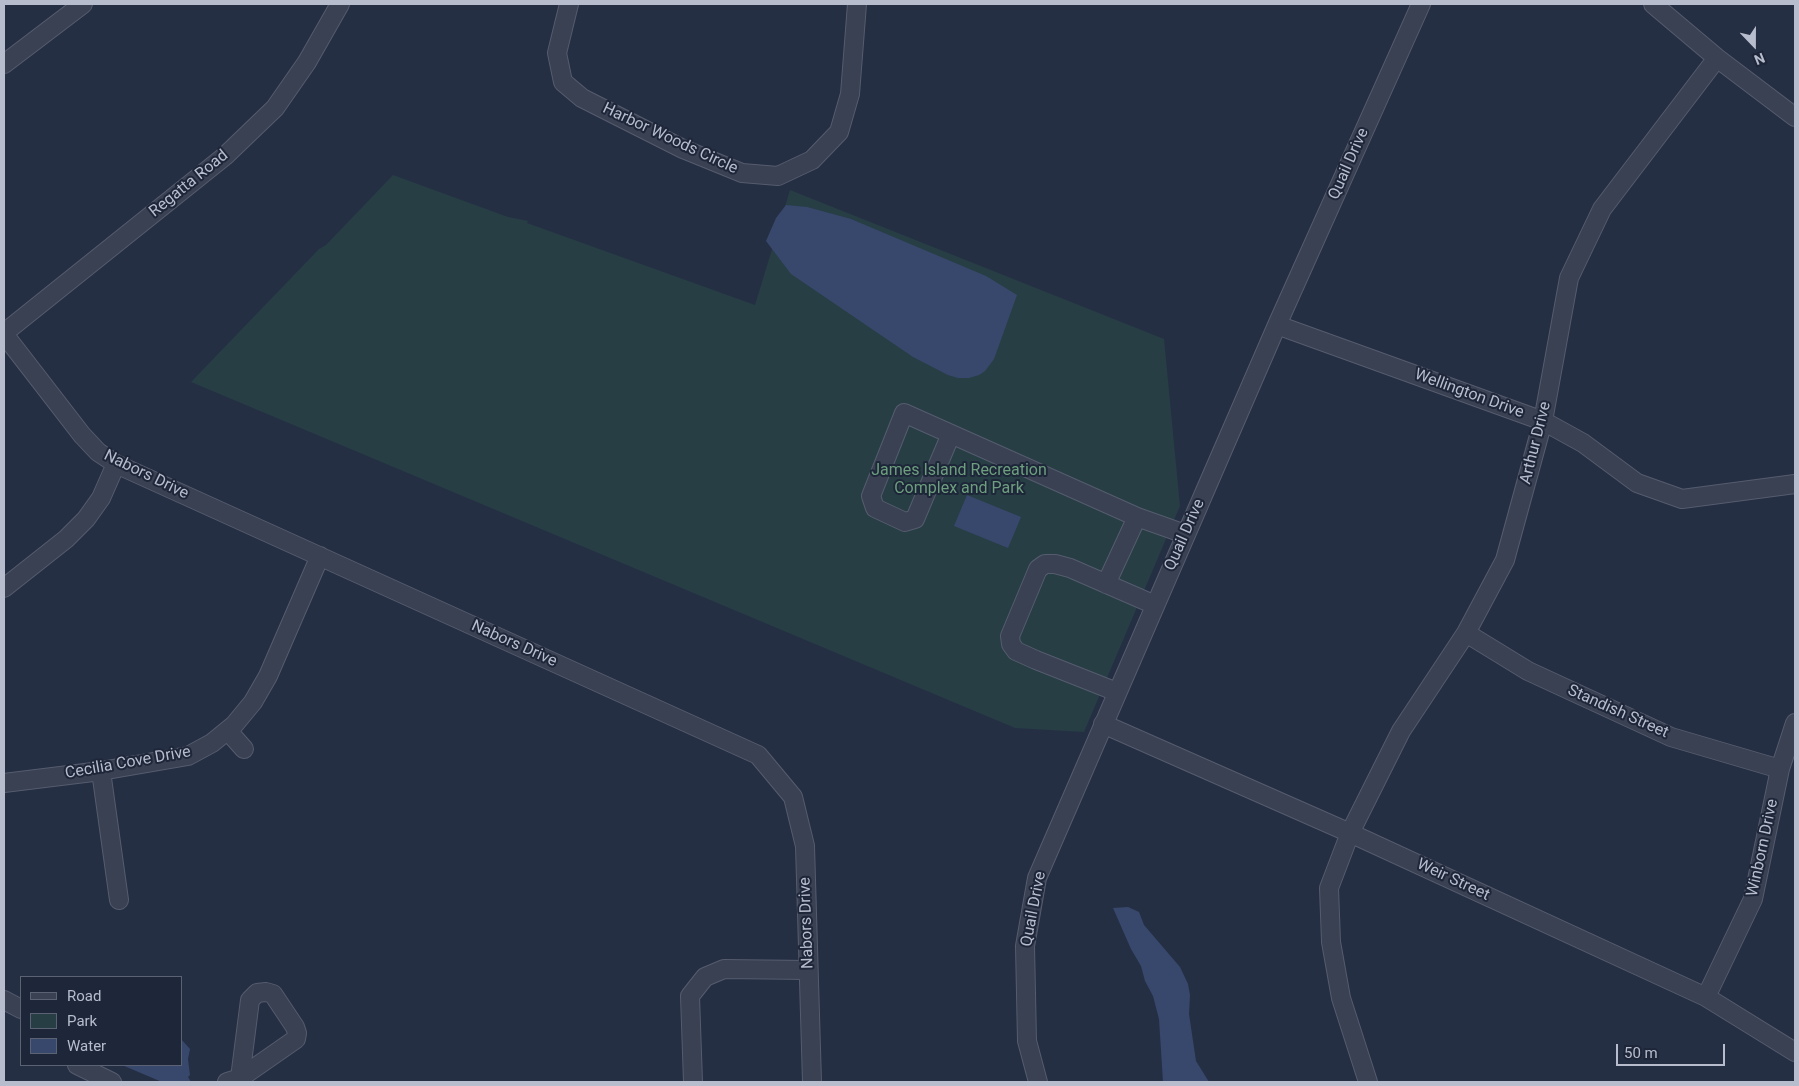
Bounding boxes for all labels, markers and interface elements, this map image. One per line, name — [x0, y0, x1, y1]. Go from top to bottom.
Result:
north arrow — [1729, 20, 1779, 70]
text: N — [1752, 50, 1767, 68]
street label: Harbor Woods Circle — [599, 99, 741, 179]
street label: Quail Drive — [1325, 125, 1373, 203]
street label: Regatta Road — [146, 146, 232, 222]
street label: Wellington Drive — [1412, 365, 1526, 423]
street label: Arthur Drive — [1516, 400, 1556, 486]
street label: Nabors Drive — [101, 446, 191, 504]
park label: James Island Recreation Complex and Park — [871, 461, 1047, 499]
street label: Quail Drive — [1161, 496, 1209, 574]
street label: Nabors Drive — [468, 617, 560, 671]
street label: Standish Street — [1565, 681, 1671, 743]
street label: Cecilia Cove Drive — [64, 743, 192, 783]
street label: Winborn Drive — [1743, 797, 1783, 899]
street label: Weir Street — [1414, 855, 1492, 905]
street label: Quail Drive — [1017, 870, 1051, 948]
street label: Nabors Drive — [796, 877, 818, 969]
legend — [20, 976, 182, 1066]
text: Road — [67, 987, 101, 1005]
text: Park — [67, 1012, 97, 1030]
scale bar — [1619, 1034, 1728, 1066]
text: Water — [67, 1037, 106, 1055]
text: 50 m — [1624, 1044, 1658, 1062]

